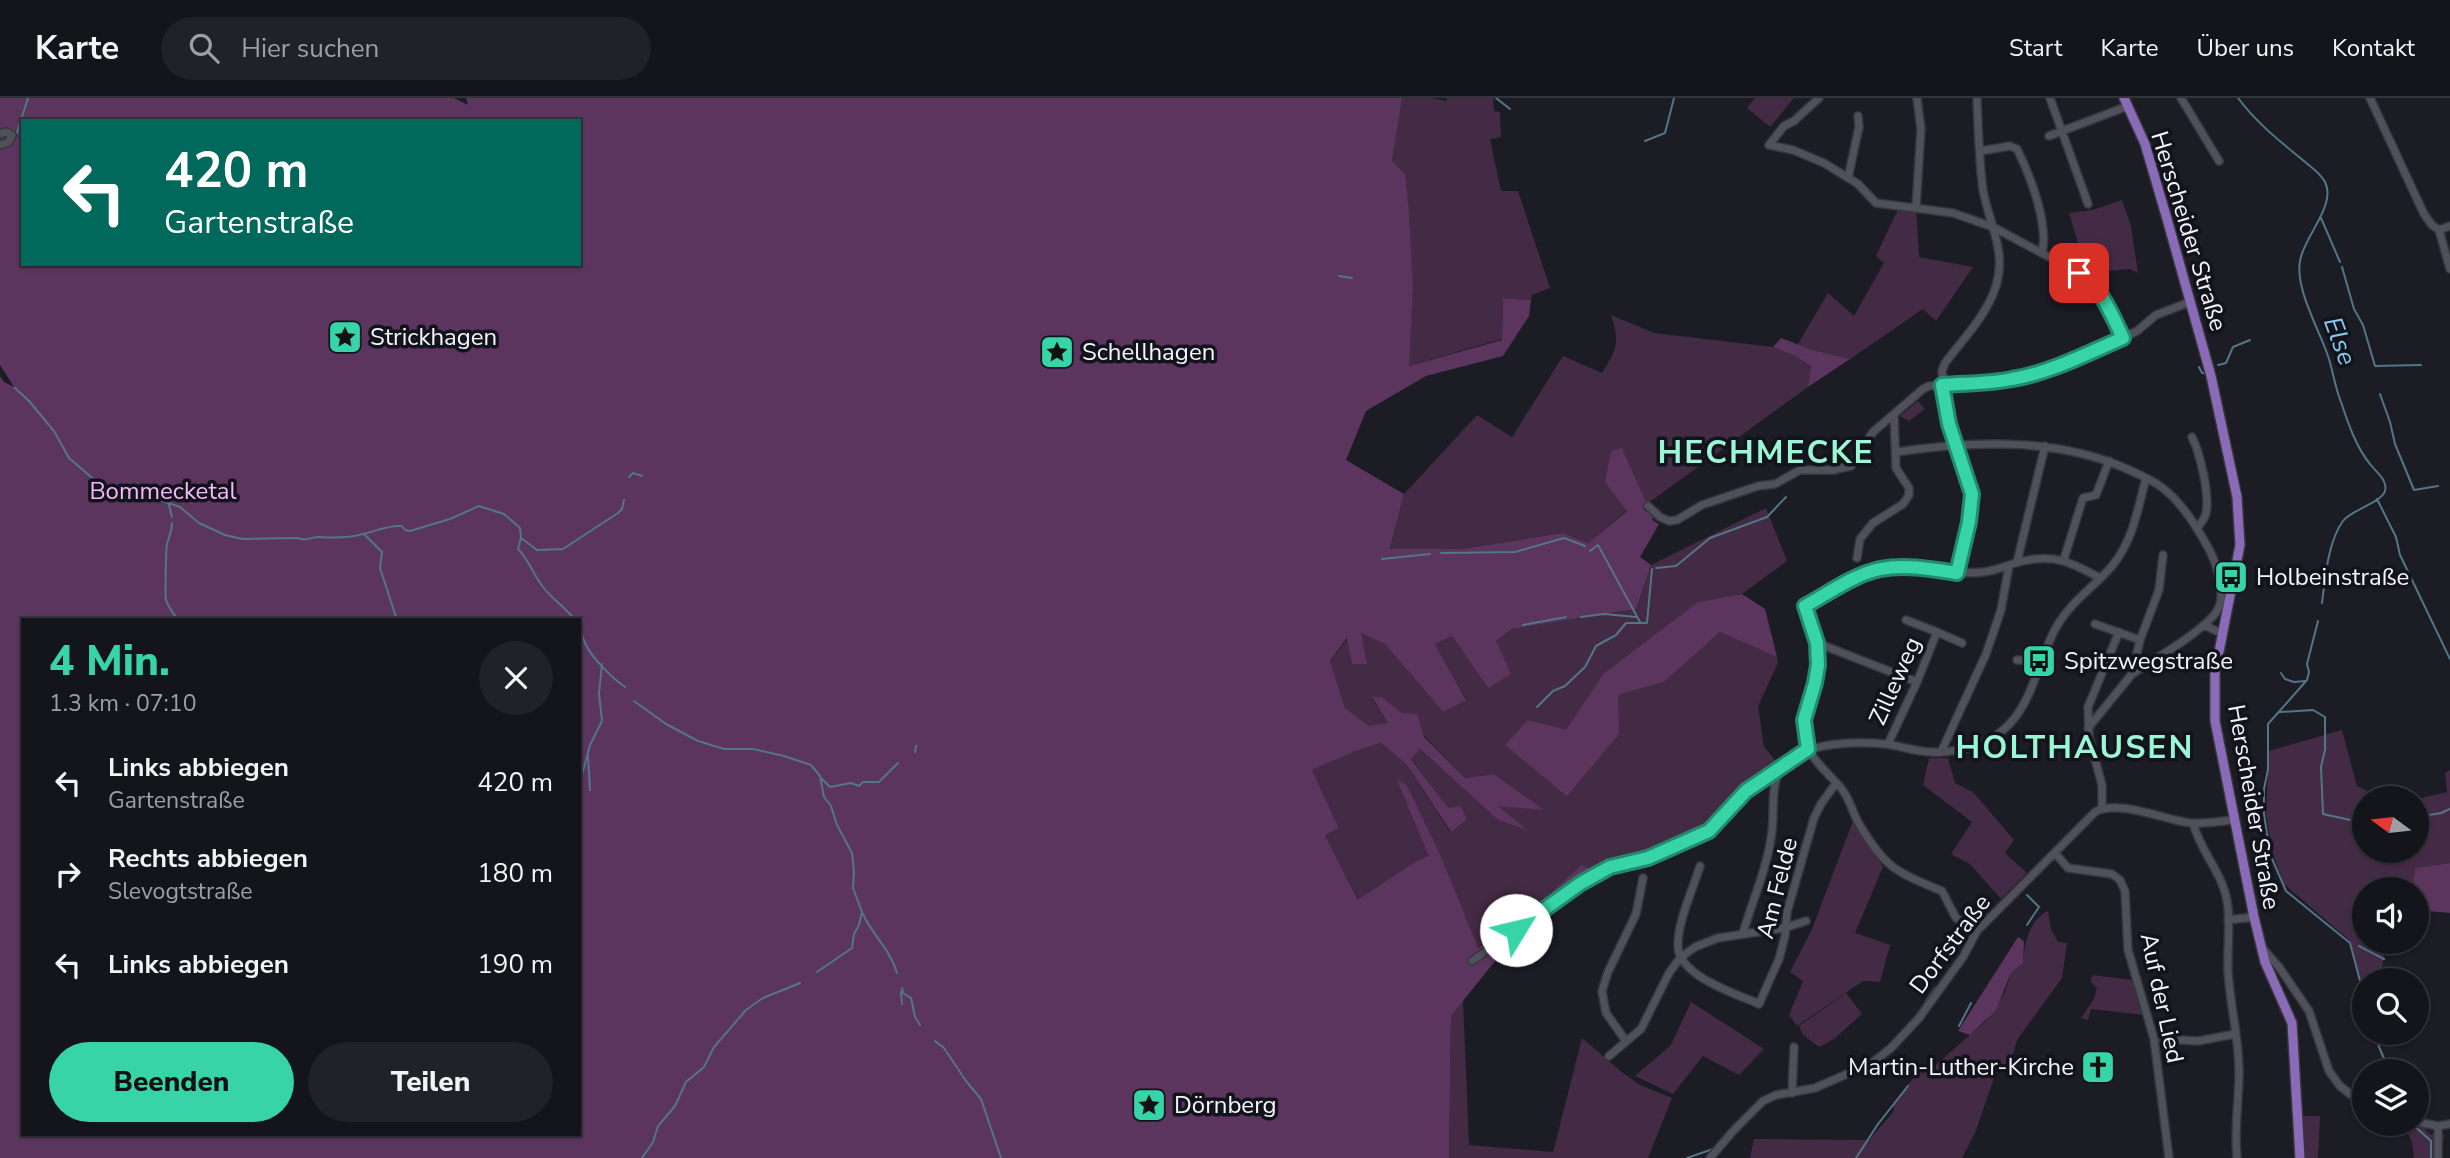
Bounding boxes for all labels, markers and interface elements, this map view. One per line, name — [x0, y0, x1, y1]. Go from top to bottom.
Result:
search box — [161, 17, 651, 80]
text: Karte — [35, 26, 119, 71]
icon: search — [185, 29, 223, 67]
text: Hier suchen — [241, 31, 379, 66]
text: Start — [2009, 32, 2062, 64]
text: Karte — [2100, 32, 2158, 64]
text: Über uns — [2196, 32, 2294, 64]
text: Kontakt — [2332, 32, 2415, 64]
street label: Herscheider Straße — [2143, 127, 2235, 335]
text: 420 m — [164, 137, 308, 204]
icon: left — [49, 147, 140, 238]
text: Gartenstraße — [164, 201, 354, 244]
pin — [2049, 243, 2109, 303]
icon: arrive — [2060, 254, 2098, 292]
water label: Else — [2315, 312, 2365, 370]
place icon: Strickhagen — [326, 318, 364, 356]
place label: Strickhagen — [370, 321, 497, 353]
place icon: Schellhagen — [1038, 333, 1076, 371]
place label: Schellhagen — [1082, 336, 1215, 368]
district label: HECHMECKE — [1657, 431, 1875, 474]
park label: Bommecketal — [89, 475, 237, 507]
bus stop icon: Holbeinstraße — [2212, 558, 2250, 596]
place label: Holbeinstraße — [2256, 561, 2409, 593]
street label: Zilleweg — [1861, 632, 1929, 730]
text: 4 Min. — [49, 633, 170, 690]
button: close — [479, 641, 553, 715]
bus stop icon: Spitzwegstraße — [2020, 642, 2058, 680]
place label: Spitzwegstraße — [2064, 645, 2233, 677]
text: 1.3 km · 07:10 — [49, 688, 196, 719]
street label: Herscheider Straße — [2220, 702, 2288, 912]
district label: HOLTHAUSEN — [1956, 726, 2194, 769]
text: Links abbiegen — [108, 750, 289, 785]
icon: left — [49, 764, 87, 802]
text: 420 m — [477, 765, 553, 800]
text: Gartenstraße — [108, 785, 245, 816]
north arrow — [2352, 786, 2429, 863]
map controls — [2352, 786, 2429, 1136]
street label: Am Felde — [1749, 834, 1805, 942]
text: Rechts abbiegen — [108, 841, 308, 876]
icon: right — [49, 855, 87, 893]
text: 180 m — [477, 856, 553, 891]
text: Slevogtstraße — [108, 876, 253, 907]
button: sound — [2352, 877, 2429, 954]
street label: Dorfstraße — [1902, 888, 1998, 1000]
position arrow — [1479, 893, 1553, 967]
street label: Auf der Lied — [2133, 930, 2191, 1066]
icon: left — [49, 946, 87, 984]
text: Links abbiegen — [108, 947, 289, 982]
text: 190 m — [477, 947, 553, 982]
button: search — [2352, 968, 2429, 1045]
button: Beenden — [49, 1042, 294, 1122]
button: Teilen — [308, 1042, 553, 1122]
church icon: Martin-Luther-Kirche — [2079, 1048, 2117, 1086]
place label: Martin-Luther-Kirche — [1848, 1051, 2074, 1083]
button: layers — [2352, 1059, 2429, 1136]
place icon: Dörnberg — [1130, 1086, 1168, 1124]
place label: Dörnberg — [1174, 1089, 1277, 1121]

